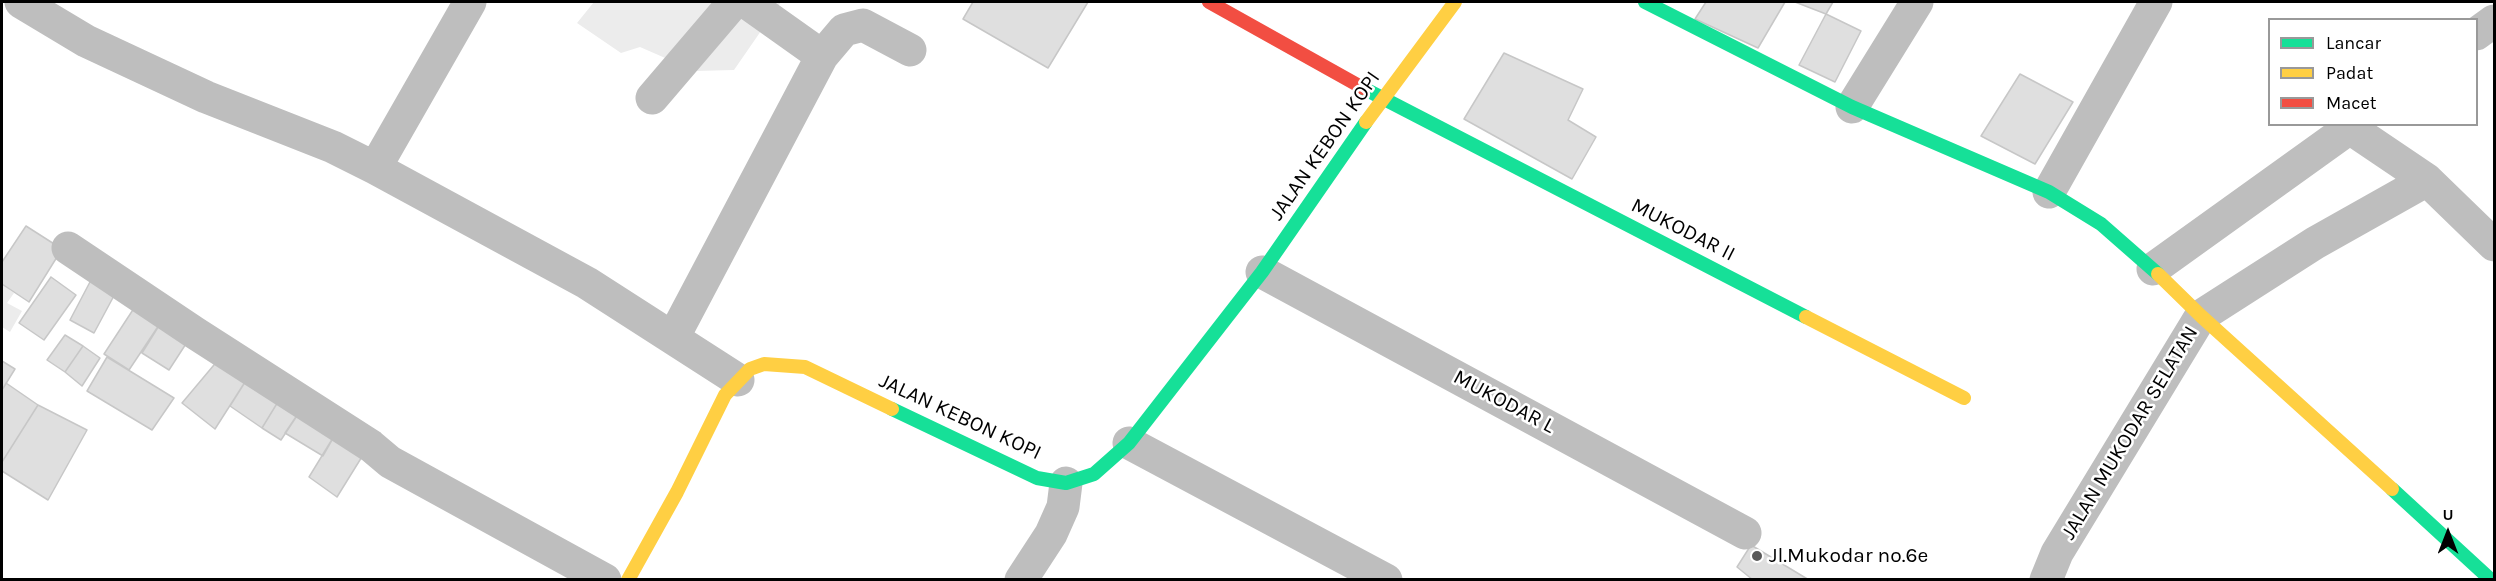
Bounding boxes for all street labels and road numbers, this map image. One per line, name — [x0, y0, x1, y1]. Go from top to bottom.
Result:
street label: JALAN KEBON KOPI — [1264, 67, 1386, 225]
street label: MUKODAR II — [1627, 193, 1739, 267]
street label: JALAN MUKODAR SELATAN — [2056, 322, 2204, 544]
street label: MUKODAR L — [1449, 365, 1559, 439]
street label: JALAN KEBON KOPI — [875, 368, 1045, 466]

